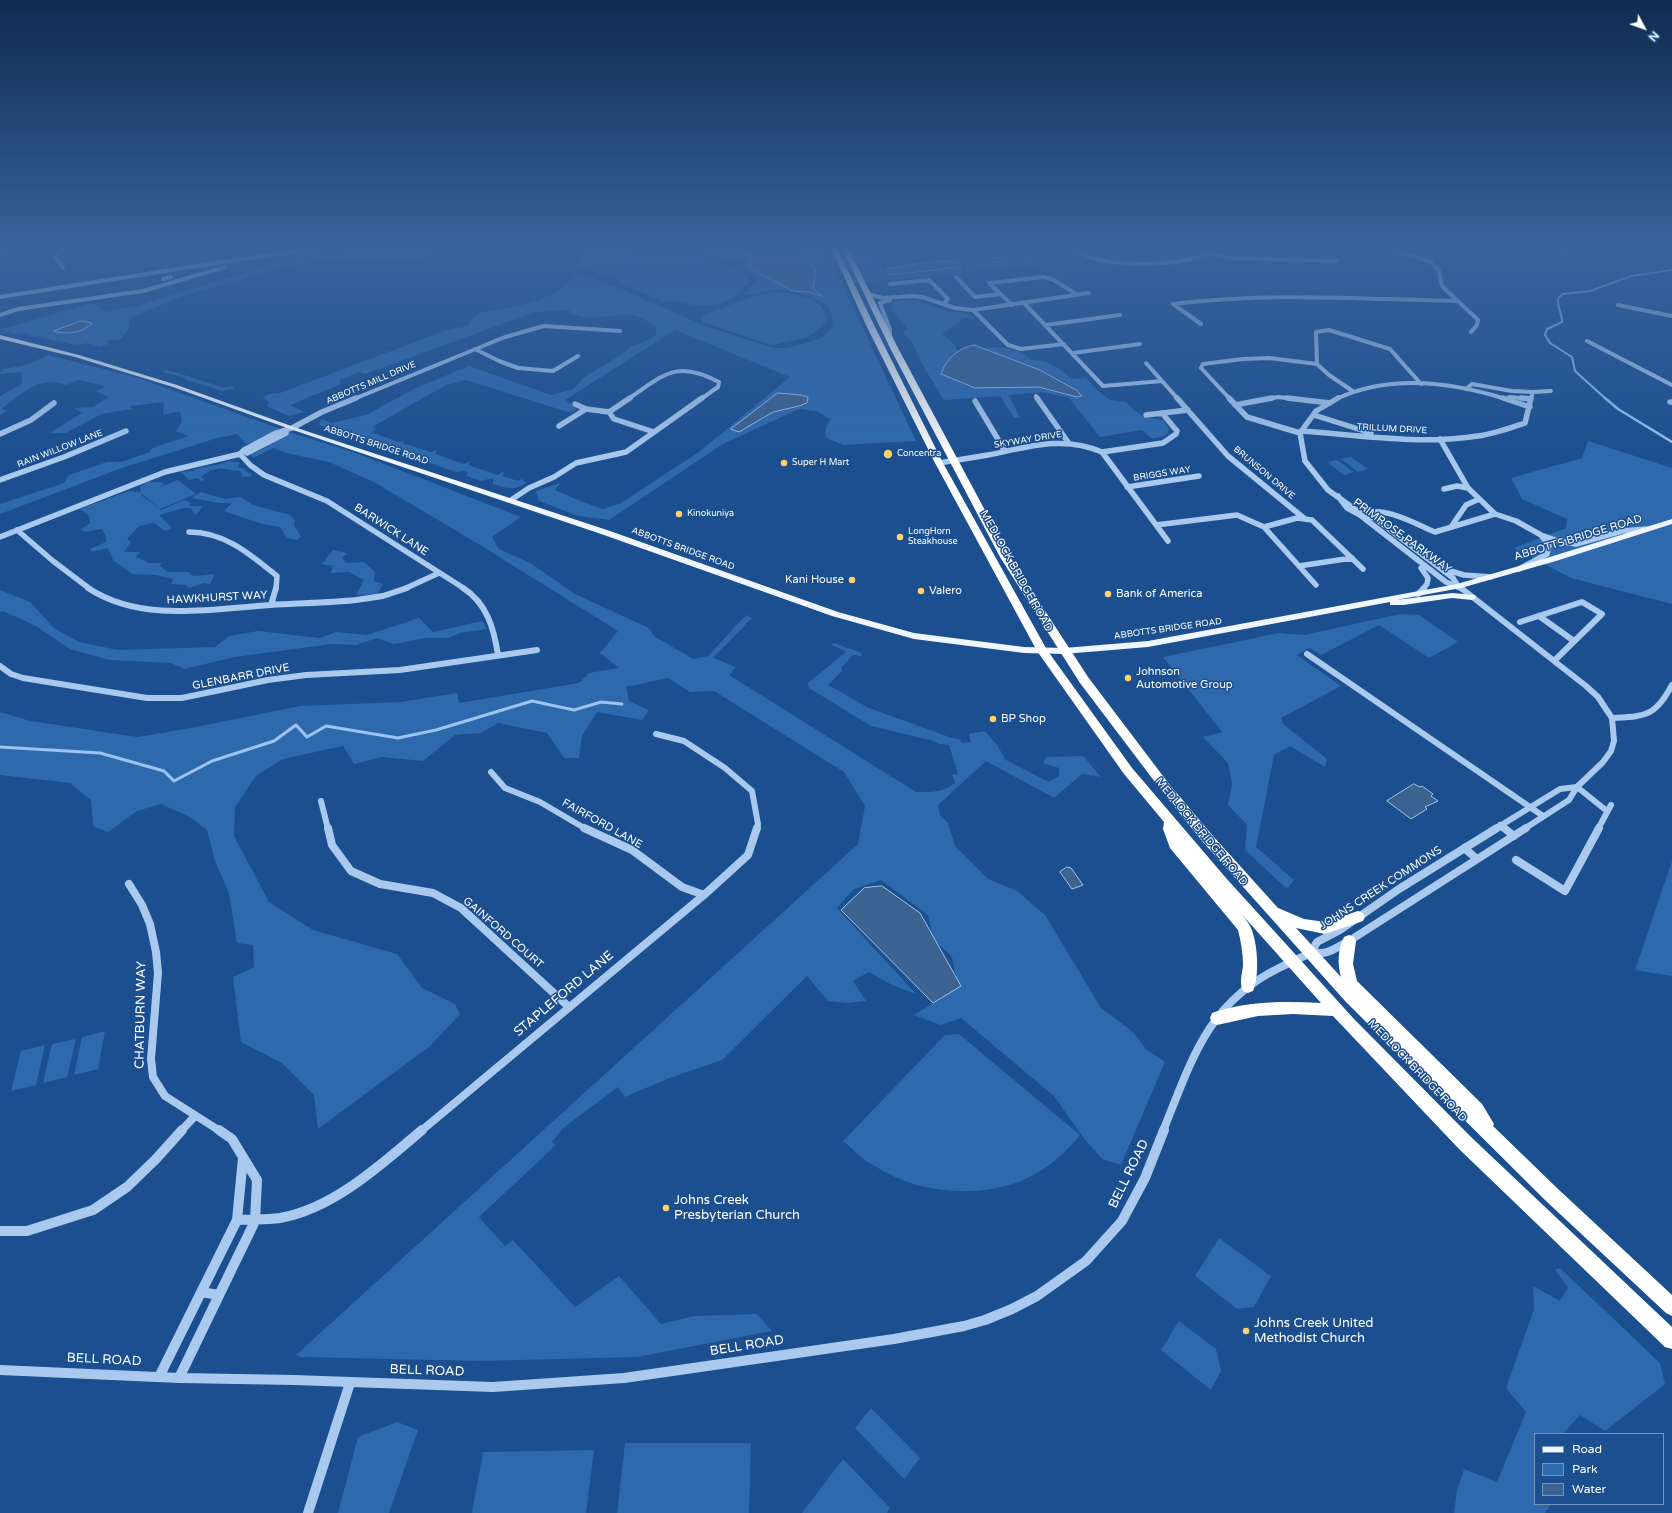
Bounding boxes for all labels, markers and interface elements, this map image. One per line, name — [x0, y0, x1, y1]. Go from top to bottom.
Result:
north arrow — [1624, 8, 1664, 48]
text: N — [1646, 29, 1661, 44]
street label: ABBOTTS MILL DRIVE — [324, 359, 418, 407]
street label: TRILLUM DRIVE — [1357, 422, 1427, 436]
street label: ABBOTTS BRIDGE ROAD — [322, 423, 430, 467]
street label: RAIN WILLOW LANE — [16, 428, 104, 470]
street label: SKYWAY DRIVE — [993, 429, 1063, 451]
street label: BRUNSON DRIVE — [1231, 444, 1297, 502]
marker: Concentra — [882, 448, 894, 460]
place label: Concentra — [897, 449, 941, 459]
marker: Super H Mart — [779, 458, 789, 468]
place label: Super H Mart — [792, 458, 849, 468]
street label: BRIGGS WAY — [1133, 464, 1191, 484]
street label: PRIMROSE PARKWAY — [1350, 496, 1454, 576]
street label: BARWICK LANE — [351, 501, 431, 559]
street label: MEDLOCK BRIDGE ROAD — [977, 508, 1055, 634]
marker: Kinokuniya — [674, 509, 684, 519]
place label: Kinokuniya — [687, 509, 734, 519]
street label: ABBOTTS BRIDGE ROAD — [1512, 512, 1644, 564]
street label: ABBOTTS BRIDGE ROAD — [630, 525, 736, 573]
place label: LongHorn Steakhouse — [908, 527, 958, 548]
marker: LongHorn Steakhouse — [895, 532, 905, 542]
place label: Kani House — [785, 573, 844, 587]
marker: Kani House — [847, 575, 857, 585]
place label: Valero — [929, 584, 962, 598]
marker: Valero — [916, 586, 926, 596]
place label: Bank of America — [1116, 587, 1203, 601]
street label: HAWKHURST WAY — [166, 589, 268, 607]
marker: Bank of America — [1103, 589, 1113, 599]
street label: ABBOTTS BRIDGE ROAD — [1113, 616, 1223, 642]
street label: GLENBARR DRIVE — [191, 661, 291, 693]
place label: Johnson Automotive Group — [1136, 665, 1233, 691]
marker: Johnson Automotive Group — [1123, 673, 1133, 683]
place label: BP Shop — [1001, 712, 1046, 726]
marker: BP Shop — [988, 714, 998, 724]
street label: MEDLOCK BRIDGE ROAD — [1152, 775, 1250, 889]
street label: FAIRFORD LANE — [560, 796, 644, 852]
street label: JOHNS CREEK COMMONS — [1318, 844, 1444, 932]
street label: GAINFORD COURT — [460, 895, 546, 971]
street label: STAPLEFORD LANE — [511, 948, 617, 1040]
street label: CHATBURN WAY — [132, 961, 150, 1069]
street label: MEDLOCK BRIDGE ROAD — [1365, 1017, 1469, 1125]
street label: BELL ROAD — [1106, 1137, 1152, 1211]
place label: Johns Creek Presbyterian Church — [674, 1193, 800, 1224]
marker: Johns Creek Presbyterian Church — [661, 1203, 671, 1213]
place label: Johns Creek United Methodist Church — [1254, 1316, 1374, 1347]
marker: Johns Creek United Methodist Church — [1241, 1326, 1251, 1336]
street label: BELL ROAD — [709, 1332, 785, 1360]
street label: BELL ROAD — [66, 1350, 142, 1370]
street label: BELL ROAD — [389, 1362, 465, 1380]
legend — [1534, 1433, 1664, 1505]
text: Road — [1572, 1442, 1602, 1456]
text: Park — [1572, 1462, 1598, 1476]
text: Water — [1572, 1482, 1606, 1496]

